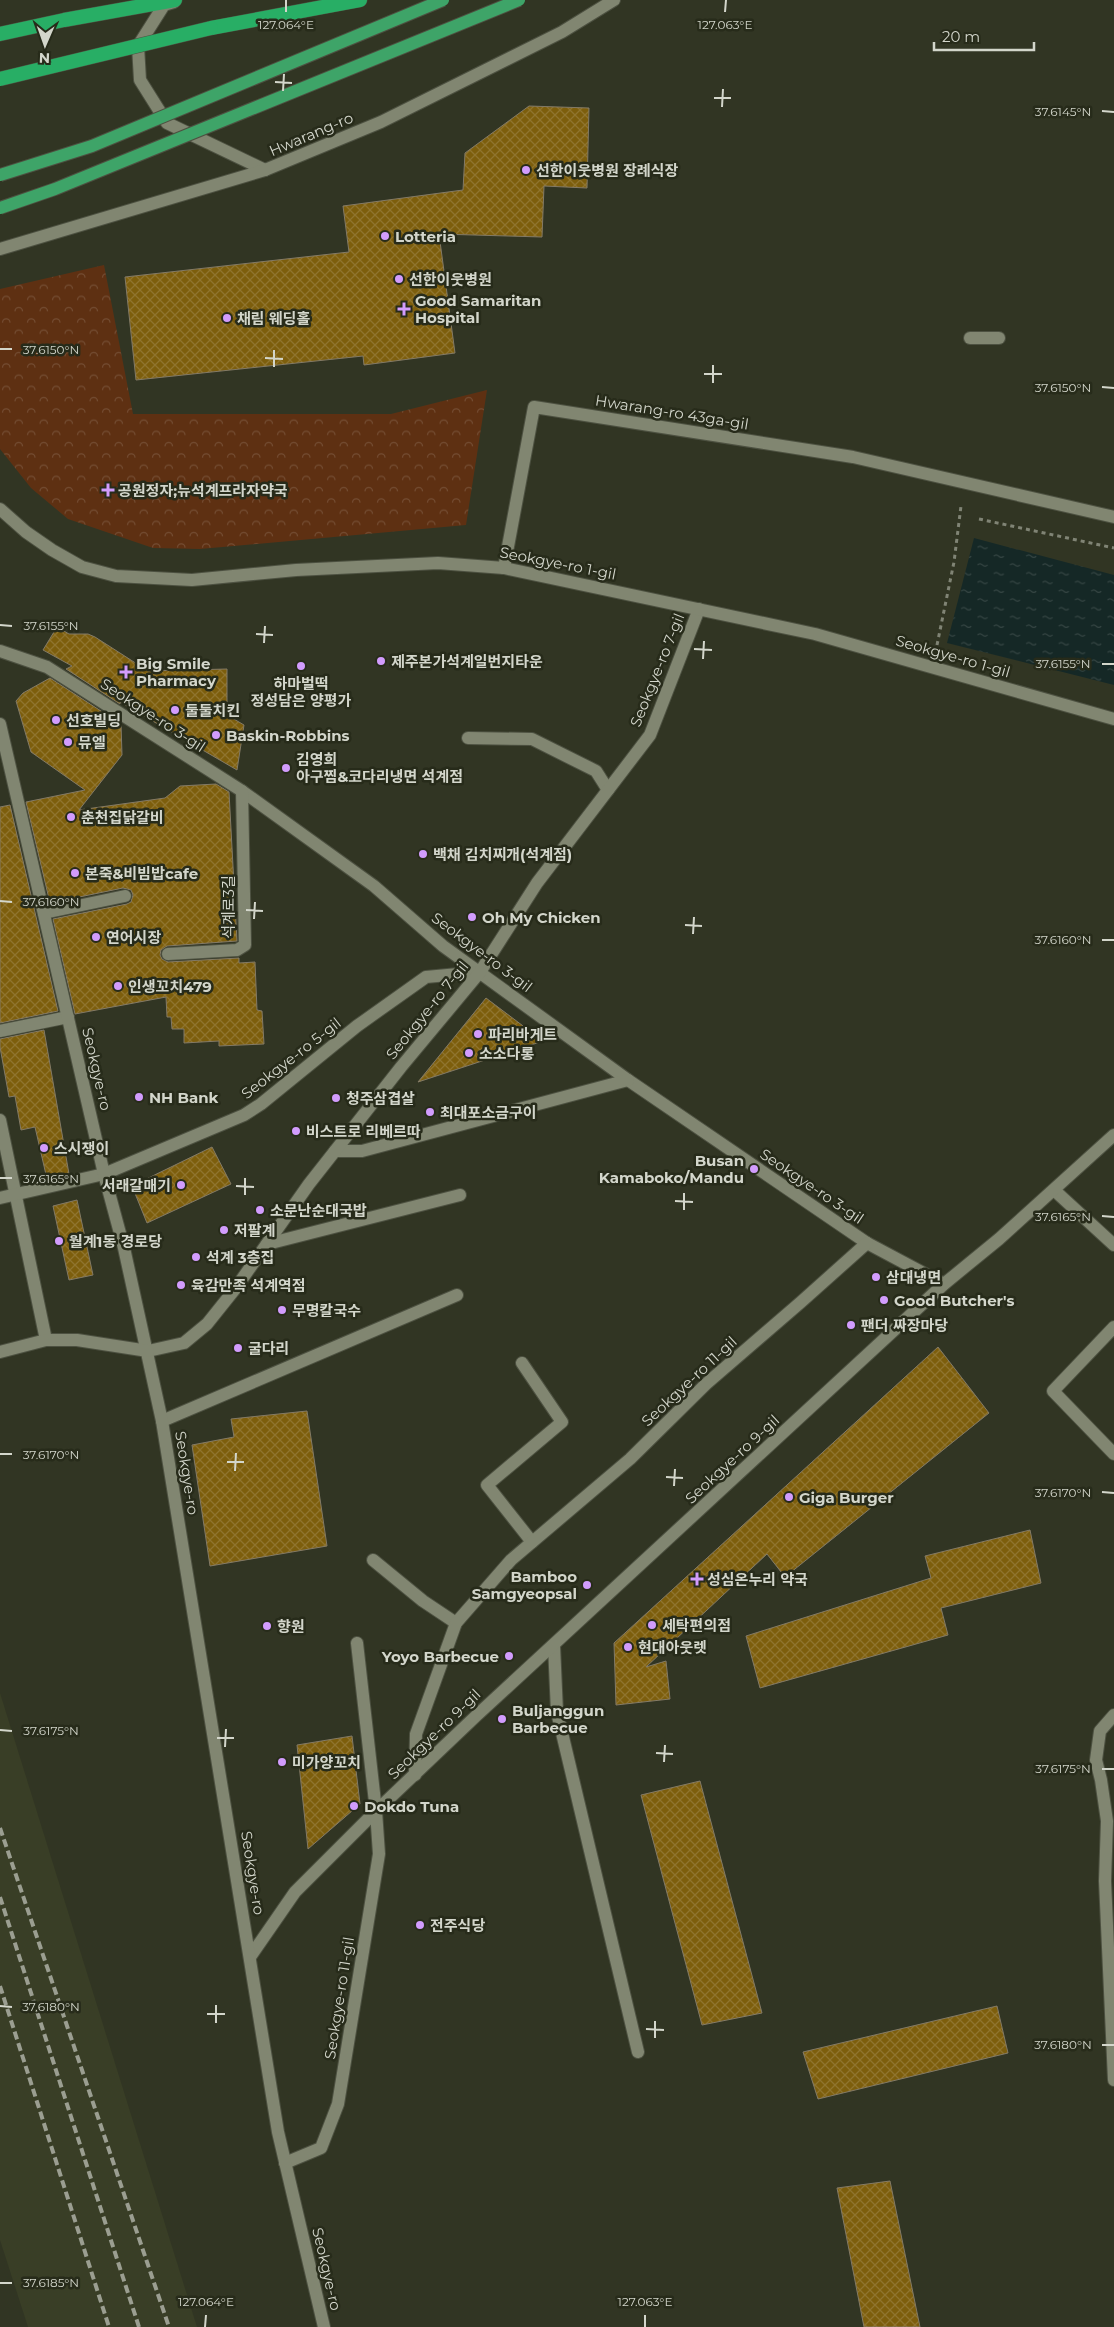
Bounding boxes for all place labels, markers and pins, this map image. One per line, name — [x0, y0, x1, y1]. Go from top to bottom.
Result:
place label: 선한이웃병원 장례식장 — [536, 161, 678, 180]
marker: 선한이웃병원 장례식장 — [520, 164, 532, 176]
place label: Lotteria — [395, 227, 456, 246]
marker: Lotteria — [379, 230, 391, 242]
place label: 선한이웃병원 — [409, 270, 492, 289]
marker: 선한이웃병원 — [393, 273, 405, 285]
place label: Good Samaritan Hospital — [415, 291, 541, 327]
marker: Good Samaritan Hospital — [397, 302, 411, 316]
place label: 채림 웨딩홀 — [237, 309, 310, 328]
marker: 채림 웨딩홀 — [221, 312, 233, 324]
place label: 공원정자;뉴석계프라자약국 — [118, 481, 288, 500]
marker: 공원정자;뉴석계프라자약국 — [102, 484, 114, 496]
place label: 제주본가석계일번지타운 — [391, 652, 543, 671]
place label: Big Smile Pharmacy — [136, 654, 217, 690]
marker: 제주본가석계일번지타운 — [375, 655, 387, 667]
marker: 하마벌떡 정성담은 양평가 — [295, 660, 307, 672]
marker: Big Smile Pharmacy — [120, 666, 132, 678]
place label: 하마벌떡 정성담은 양평가 — [251, 674, 352, 710]
place label: 둘둘치킨 — [185, 701, 240, 720]
marker: 둘둘치킨 — [169, 704, 181, 716]
place label: 선호빌딩 — [66, 711, 121, 730]
marker: 선호빌딩 — [50, 714, 62, 726]
place label: Baskin-Robbins — [226, 726, 350, 745]
marker: Baskin-Robbins — [210, 729, 222, 741]
place label: 뮤엘 — [78, 733, 106, 752]
marker: 뮤엘 — [62, 736, 74, 748]
place label: 김영희 아구찜&코다리냉면 석계점 — [296, 750, 463, 786]
marker: 김영희 아구찜&코다리냉면 석계점 — [280, 762, 292, 774]
place label: 춘천집닭갈비 — [81, 808, 164, 827]
marker: 춘천집닭갈비 — [65, 811, 77, 823]
place label: 백채 김치찌개(석계점) — [433, 845, 572, 864]
marker: 백채 김치찌개(석계점) — [417, 848, 429, 860]
place label: 본죽&비빔밥cafe — [85, 864, 198, 883]
marker: 본죽&비빔밥cafe — [69, 867, 81, 879]
place label: Oh My Chicken — [482, 908, 601, 927]
marker: Oh My Chicken — [466, 911, 478, 923]
place label: 연어시장 — [106, 928, 161, 947]
marker: 연어시장 — [90, 931, 102, 943]
place label: 인생꼬치479 — [128, 977, 212, 996]
marker: 인생꼬치479 — [112, 980, 124, 992]
place label: 파리바게트 — [488, 1025, 557, 1044]
marker: 파리바게트 — [472, 1028, 484, 1040]
place label: 소소다롱 — [479, 1044, 534, 1063]
marker: 소소다롱 — [463, 1047, 475, 1059]
place label: NH Bank — [149, 1088, 219, 1107]
place label: 청주삼겹살 — [346, 1089, 415, 1108]
marker: NH Bank — [133, 1091, 145, 1103]
marker: 청주삼겹살 — [330, 1092, 342, 1104]
place label: 최대포소금구이 — [440, 1103, 537, 1122]
marker: 최대포소금구이 — [424, 1106, 436, 1118]
place label: 비스트로 리베르따 — [306, 1122, 421, 1141]
marker: 비스트로 리베르따 — [290, 1125, 302, 1137]
place label: 스시쟁이 — [54, 1139, 109, 1158]
marker: 스시쟁이 — [38, 1142, 50, 1154]
place label: Busan Kamaboko/Mandu — [599, 1151, 744, 1187]
marker: Busan Kamaboko/Mandu — [748, 1163, 760, 1175]
place label: 서래갈매기 — [102, 1176, 171, 1195]
marker: 서래갈매기 — [175, 1179, 187, 1191]
place label: 소문난순대국밥 — [270, 1201, 367, 1220]
marker: 소문난순대국밥 — [254, 1204, 266, 1216]
place label: 저팔계 — [234, 1221, 275, 1240]
marker: 저팔계 — [218, 1224, 230, 1236]
place label: 월계1동 경로당 — [69, 1232, 162, 1251]
marker: 월계1동 경로당 — [53, 1235, 65, 1247]
place label: 석계 3층집 — [206, 1248, 274, 1267]
marker: 석계 3층집 — [190, 1251, 202, 1263]
place label: 삼대냉면 — [886, 1268, 941, 1287]
marker: 삼대냉면 — [870, 1271, 882, 1283]
place label: 육감만족 석계역점 — [191, 1276, 306, 1295]
marker: 육감만족 석계역점 — [175, 1279, 187, 1291]
place label: Good Butcher's — [894, 1291, 1015, 1310]
marker: Good Butcher's — [878, 1294, 890, 1306]
place label: 무명칼국수 — [292, 1301, 361, 1320]
marker: 무명칼국수 — [276, 1304, 288, 1316]
place label: 팬더 짜장마당 — [861, 1316, 948, 1335]
marker: 팬더 짜장마당 — [845, 1319, 857, 1331]
place label: 굴다리 — [248, 1339, 289, 1358]
marker: 굴다리 — [232, 1342, 244, 1354]
place label: Giga Burger — [799, 1488, 894, 1507]
marker: Giga Burger — [783, 1491, 795, 1503]
place label: Bamboo Samgyeopsal — [472, 1567, 577, 1603]
place label: 성심온누리 약국 — [707, 1570, 808, 1589]
marker: 성심온누리 약국 — [691, 1573, 703, 1585]
marker: Bamboo Samgyeopsal — [581, 1579, 593, 1591]
place label: 세탁편의점 — [662, 1616, 731, 1635]
place label: 향원 — [277, 1617, 305, 1636]
marker: 세탁편의점 — [646, 1619, 658, 1631]
marker: 향원 — [261, 1620, 273, 1632]
place label: 현대아웃렛 — [638, 1638, 707, 1657]
marker: 현대아웃렛 — [622, 1641, 634, 1653]
place label: Yoyo Barbecue — [381, 1647, 499, 1666]
marker: Yoyo Barbecue — [503, 1650, 515, 1662]
place label: Buljanggun Barbecue — [512, 1701, 604, 1737]
marker: Buljanggun Barbecue — [496, 1713, 508, 1725]
place label: 미가양꼬치 — [292, 1753, 361, 1772]
marker: 미가양꼬치 — [276, 1756, 288, 1768]
place label: Dokdo Tuna — [364, 1797, 459, 1816]
marker: Dokdo Tuna — [348, 1800, 360, 1812]
place label: 전주식당 — [430, 1916, 485, 1935]
marker: 전주식당 — [414, 1919, 426, 1931]

